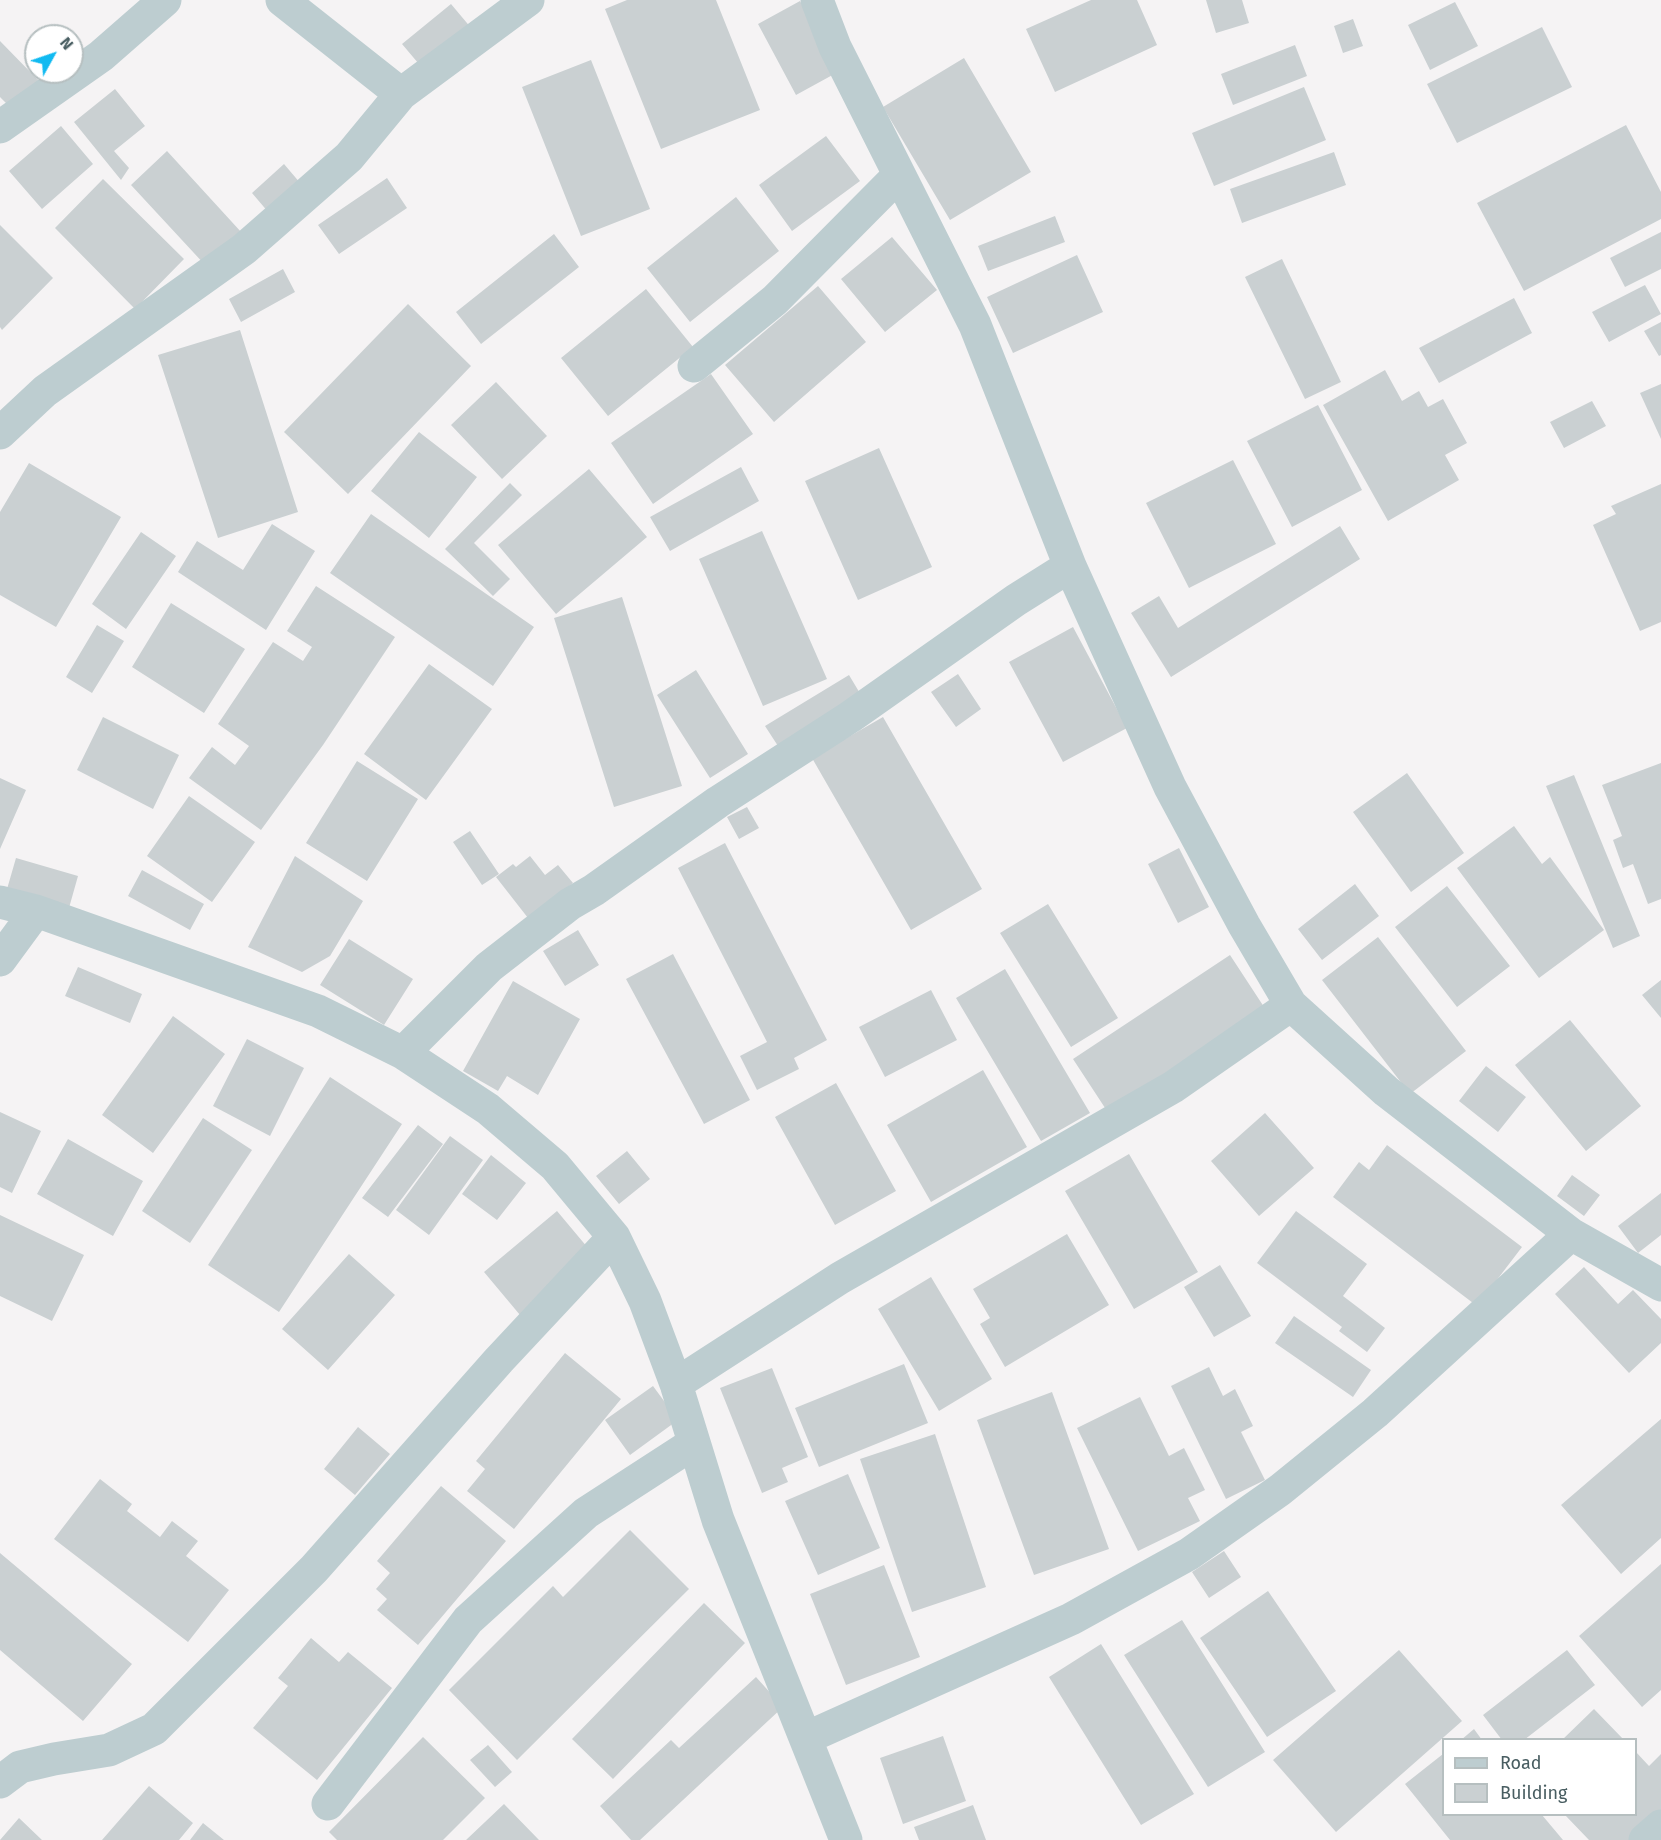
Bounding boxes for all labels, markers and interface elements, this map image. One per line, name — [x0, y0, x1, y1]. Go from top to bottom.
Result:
north arrow — [24, 24, 84, 84]
text: N — [56, 33, 77, 54]
legend — [1442, 1738, 1637, 1816]
text: Road — [1500, 1752, 1542, 1774]
text: Building — [1500, 1782, 1567, 1804]

